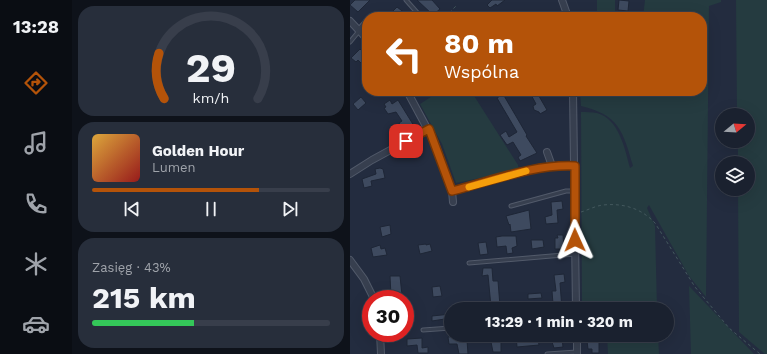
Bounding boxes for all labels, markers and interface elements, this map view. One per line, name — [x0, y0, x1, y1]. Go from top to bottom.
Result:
text: 13:28 — [13, 16, 59, 37]
text: 80 m — [444, 27, 514, 60]
icon: left — [378, 28, 430, 80]
text: 29 — [186, 43, 236, 92]
text: Wspólna — [444, 61, 519, 82]
icon: directions — [22, 69, 50, 97]
text: km/h — [193, 90, 229, 106]
north arrow — [715, 108, 755, 148]
map controls — [715, 108, 755, 196]
pin — [389, 124, 423, 158]
icon: music — [22, 129, 50, 157]
icon: arrive — [395, 130, 417, 152]
text: Golden Hour — [152, 142, 244, 160]
button: layers — [715, 156, 755, 196]
text: Lumen — [152, 160, 196, 175]
icon: phone — [22, 190, 50, 218]
icon: previous — [121, 198, 143, 220]
icon: pause — [200, 198, 222, 220]
icon: next — [279, 198, 301, 220]
position arrow — [554, 219, 596, 261]
icon: climate — [22, 250, 50, 278]
text: Zasięg · 43% — [92, 260, 171, 275]
text: 215 km — [92, 280, 196, 315]
speed limit sign: 30 — [362, 290, 414, 342]
icon: car — [22, 310, 50, 338]
text: 13:29 · 1 min · 320 m — [485, 313, 633, 331]

